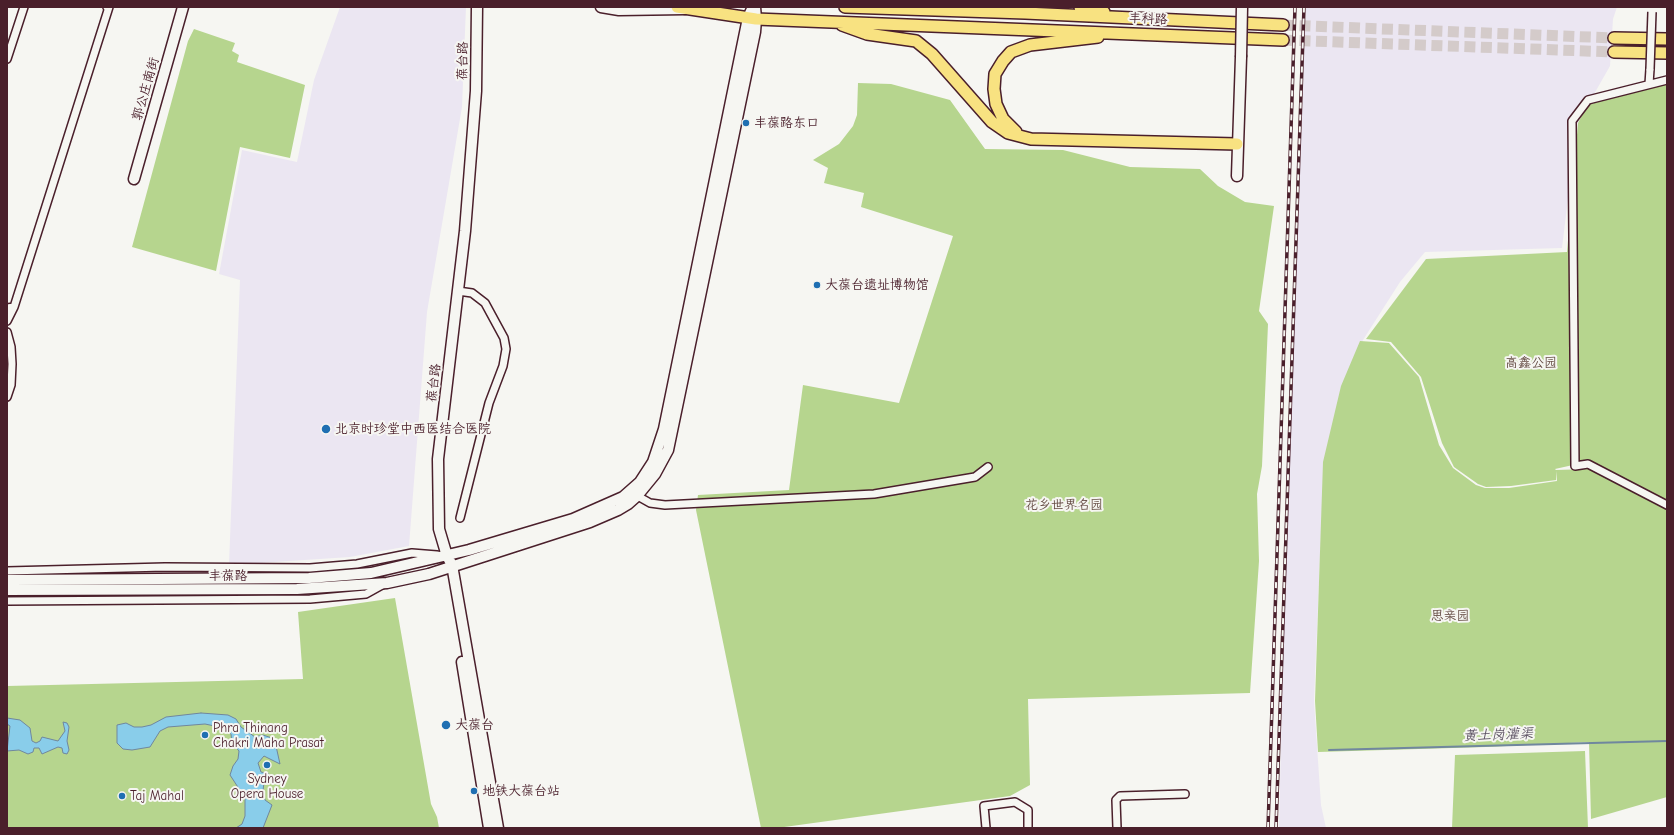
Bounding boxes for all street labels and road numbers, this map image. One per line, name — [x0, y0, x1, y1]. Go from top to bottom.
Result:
street label: 丰科路 — [1128, 10, 1168, 28]
street label: 葆台路 — [455, 41, 471, 81]
street label: 郭公庄南街 — [130, 56, 162, 122]
street label: 葆台路 — [424, 363, 444, 403]
street label: 丰葆路 — [209, 568, 247, 584]

